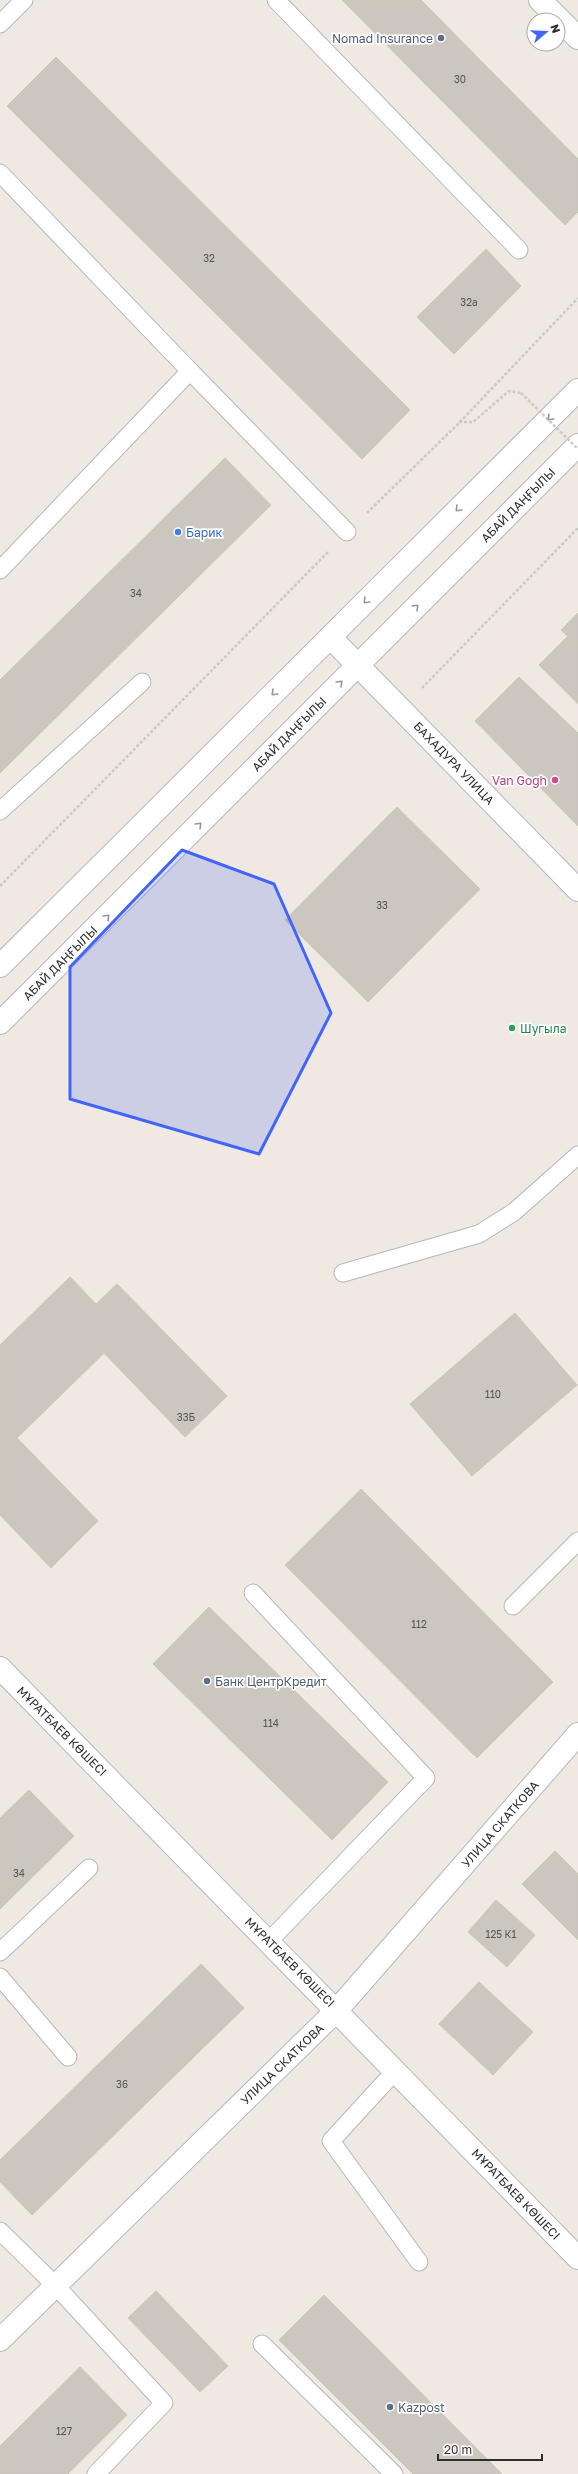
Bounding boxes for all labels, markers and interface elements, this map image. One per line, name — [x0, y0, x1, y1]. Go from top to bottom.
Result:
north arrow — [526, 12, 566, 52]
text: N — [548, 23, 563, 35]
place label: Nomad Insurance — [332, 31, 433, 46]
marker: Nomad Insurance — [436, 33, 446, 43]
house number: 30 — [454, 73, 466, 85]
house number: 32 — [203, 252, 215, 264]
house number: 32а — [460, 296, 478, 308]
one-way arrow — [547, 413, 555, 421]
street label: АБАЙ ДАҢҒЫЛЫ — [478, 465, 558, 545]
one-way arrow — [455, 505, 463, 512]
place label: Барик — [186, 525, 222, 540]
marker: Барик — [173, 527, 183, 537]
house number: 34 — [130, 587, 142, 599]
one-way arrow — [363, 596, 371, 604]
one-way arrow — [411, 604, 419, 612]
one-way arrow — [335, 680, 343, 688]
one-way arrow — [271, 688, 279, 696]
street label: АБАЙ ДАҢҒЫЛЫ — [249, 694, 329, 774]
street label: БАХАДУРА УЛИЦА — [411, 718, 497, 808]
place label: Van Gogh — [492, 773, 547, 788]
marker: Van Gogh — [550, 775, 560, 785]
one-way arrow — [194, 822, 202, 830]
house number: 33 — [376, 899, 388, 911]
one-way arrow — [102, 914, 110, 922]
street label: АБАЙ ДАҢҒЫЛЫ — [20, 923, 100, 1003]
place label: Шугыла — [520, 1021, 566, 1036]
marker: Шугыла — [507, 1023, 517, 1033]
house number: 110 — [485, 1388, 501, 1400]
house number: 33Б — [177, 1411, 196, 1423]
house number: 112 — [411, 1618, 427, 1630]
place label: Банк ЦентрКредит — [215, 1674, 327, 1689]
marker: Банк ЦентрКредит — [202, 1676, 212, 1686]
street label: МҰРАТБАЕВ КӨШЕСІ — [14, 1683, 110, 1779]
house number: 114 — [263, 1717, 279, 1729]
street label: УЛИЦА СКАТКОВА — [458, 1778, 542, 1870]
house number: 34 — [13, 1867, 25, 1879]
street label: МҰРАТБАЕВ КӨШЕСІ — [242, 1914, 338, 2010]
house number: 125 К1 — [486, 1928, 517, 1940]
street label: УЛИЦА СКАТКОВА — [237, 2020, 327, 2108]
house number: 36 — [116, 2078, 128, 2090]
street label: МҰРАТБАЕВ КӨШЕСІ — [469, 2145, 563, 2243]
place label: Kazpost — [398, 2400, 445, 2415]
marker: Kazpost — [385, 2402, 395, 2412]
house number: 127 — [56, 2425, 72, 2437]
scale bar — [438, 2436, 542, 2462]
text: 20 m — [444, 2442, 472, 2457]

